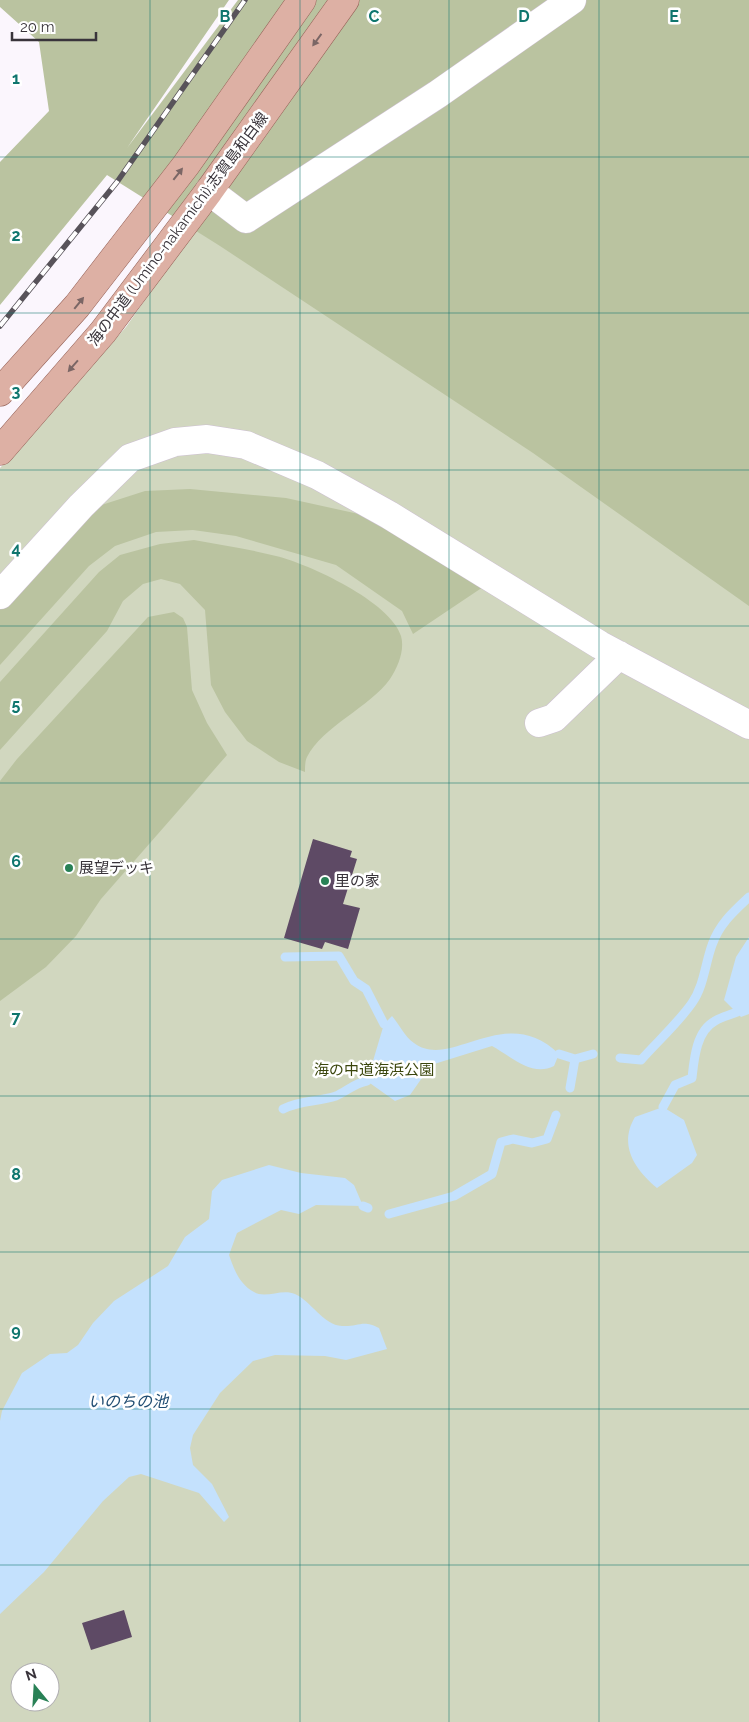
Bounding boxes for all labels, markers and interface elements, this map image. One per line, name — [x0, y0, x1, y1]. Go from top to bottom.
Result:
text: B — [220, 7, 231, 26]
text: C — [369, 7, 380, 26]
text: D — [518, 7, 530, 26]
text: E — [669, 7, 679, 26]
scale bar — [12, 10, 96, 42]
text: 20 m — [20, 18, 55, 36]
one-way arrow — [312, 33, 322, 47]
text: 1 — [12, 69, 20, 88]
street label: 海の中道 (Umino-nakamichi);志賀島和白線 — [84, 109, 272, 349]
one-way arrow — [173, 168, 184, 181]
text: 2 — [11, 226, 21, 245]
one-way arrow — [74, 297, 85, 310]
one-way arrow — [68, 360, 79, 372]
text: 3 — [12, 382, 21, 401]
text: 4 — [11, 539, 21, 558]
text: 5 — [12, 695, 21, 714]
text: 6 — [11, 852, 21, 871]
place label: 展望デッキ — [79, 859, 154, 877]
marker: 展望デッキ — [63, 862, 75, 874]
place label: 里の家 — [335, 872, 380, 890]
marker: 里の家 — [319, 875, 331, 887]
text: 7 — [12, 1008, 21, 1027]
park label: 海の中道海浜公園 — [314, 1061, 434, 1079]
text: 8 — [11, 1165, 21, 1184]
text: 9 — [11, 1321, 21, 1340]
water label: いのちの池 — [88, 1392, 170, 1411]
north arrow — [10, 1662, 60, 1712]
text: N — [23, 1665, 39, 1684]

